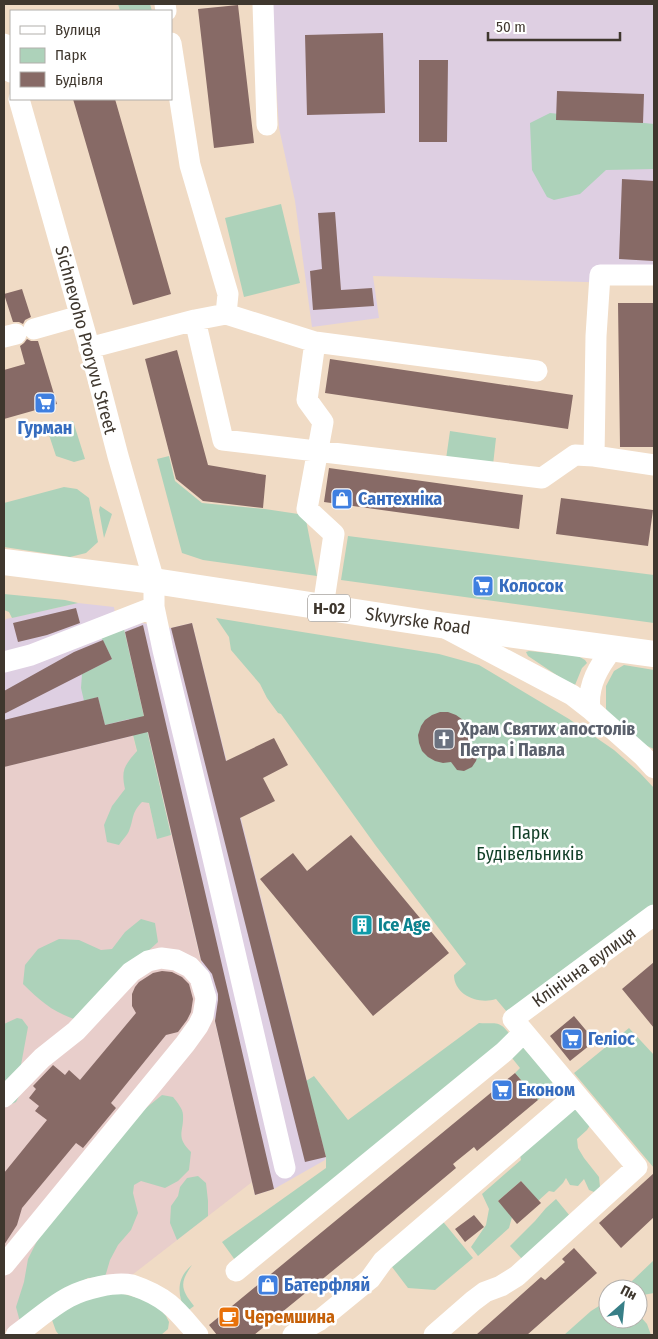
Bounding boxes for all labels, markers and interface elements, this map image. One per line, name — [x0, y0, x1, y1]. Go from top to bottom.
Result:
legend — [10, 10, 172, 100]
scale bar — [488, 10, 620, 42]
text: 50 m — [496, 18, 526, 36]
text: Вулиця — [55, 21, 101, 39]
text: Парк — [55, 46, 86, 64]
text: Будівля — [55, 71, 103, 89]
street label: Sichnevoho Proryvu Street — [50, 243, 122, 437]
supermarket icon: Гурман — [33, 391, 57, 415]
place label: Гурман — [18, 417, 72, 439]
shop icon: Сантехніка — [330, 487, 354, 511]
place label: Сантехніка — [358, 488, 442, 510]
supermarket icon: Колосок — [471, 574, 495, 598]
place label: Колосок — [499, 575, 564, 597]
road number: Н-02 — [308, 594, 350, 622]
street label: Skvyrske Road — [364, 603, 472, 639]
place label: Храм Святих апостолів Петра і Павла — [459, 718, 635, 761]
church icon: Храм Святих апостолів Петра і Павла — [432, 727, 456, 751]
park label: Парк Будівельників — [476, 822, 584, 865]
building icon: Ice Age — [350, 913, 374, 937]
place label: Ice Age — [378, 914, 431, 936]
street label: Клінічна вулиця — [528, 922, 640, 1012]
supermarket icon: Геліос — [560, 1027, 584, 1051]
place label: Геліос — [588, 1028, 635, 1050]
supermarket icon: Економ — [490, 1078, 514, 1102]
place label: Економ — [518, 1079, 575, 1101]
shop icon: Батерфляй — [256, 1273, 280, 1297]
place label: Батерфляй — [284, 1274, 370, 1296]
north arrow — [598, 1279, 648, 1329]
text: Пн — [618, 1282, 640, 1304]
cafe icon: Черемшина — [217, 1305, 241, 1329]
place label: Черемшина — [245, 1306, 335, 1328]

